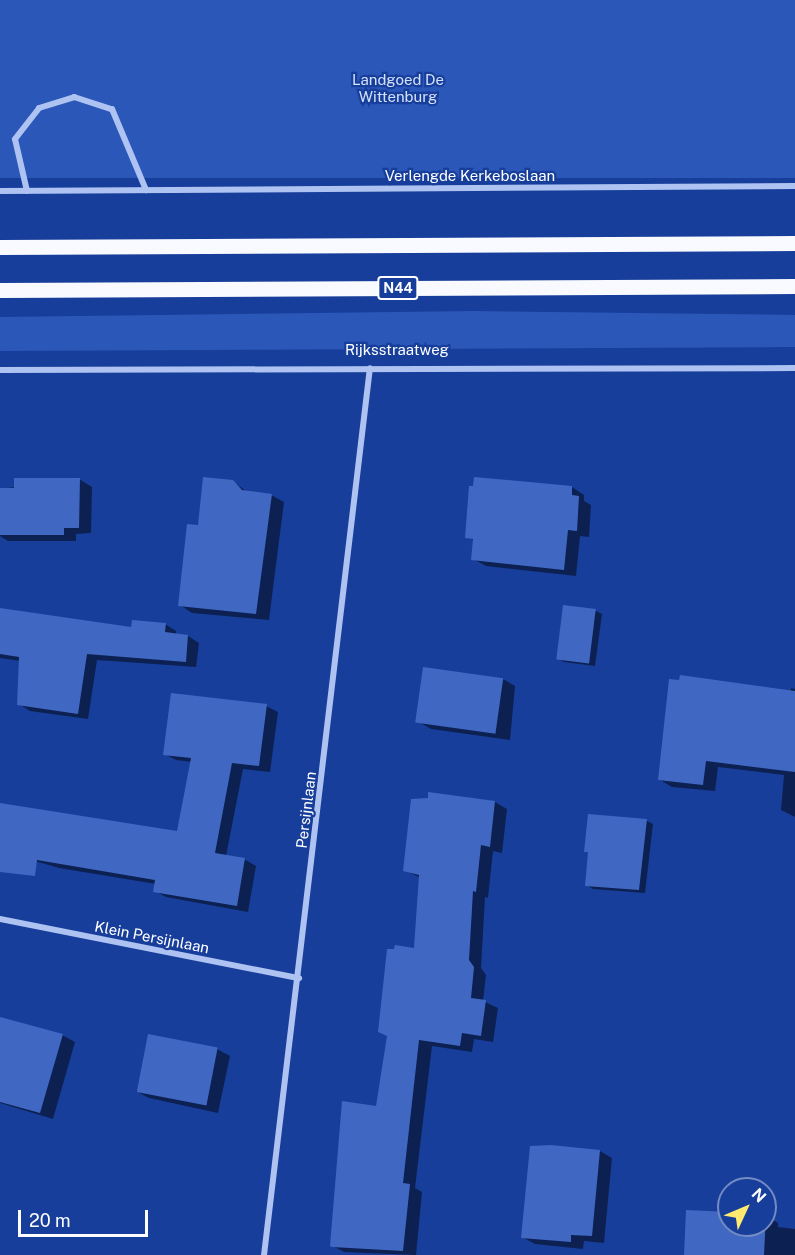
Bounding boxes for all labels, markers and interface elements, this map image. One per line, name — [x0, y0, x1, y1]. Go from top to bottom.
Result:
park label: Landgoed De Wittenburg — [352, 70, 444, 105]
street label: Verlengde Kerkeboslaan — [385, 167, 555, 185]
road number: N44 — [377, 277, 419, 299]
street label: Rijksstraatweg — [345, 341, 449, 359]
street label: Persijnlaan — [292, 770, 320, 850]
street label: Klein Persijnlaan — [93, 917, 211, 957]
north arrow — [717, 1177, 777, 1237]
text: N — [748, 1184, 770, 1207]
scale bar — [21, 1198, 152, 1236]
text: 20 m — [29, 1210, 71, 1231]

